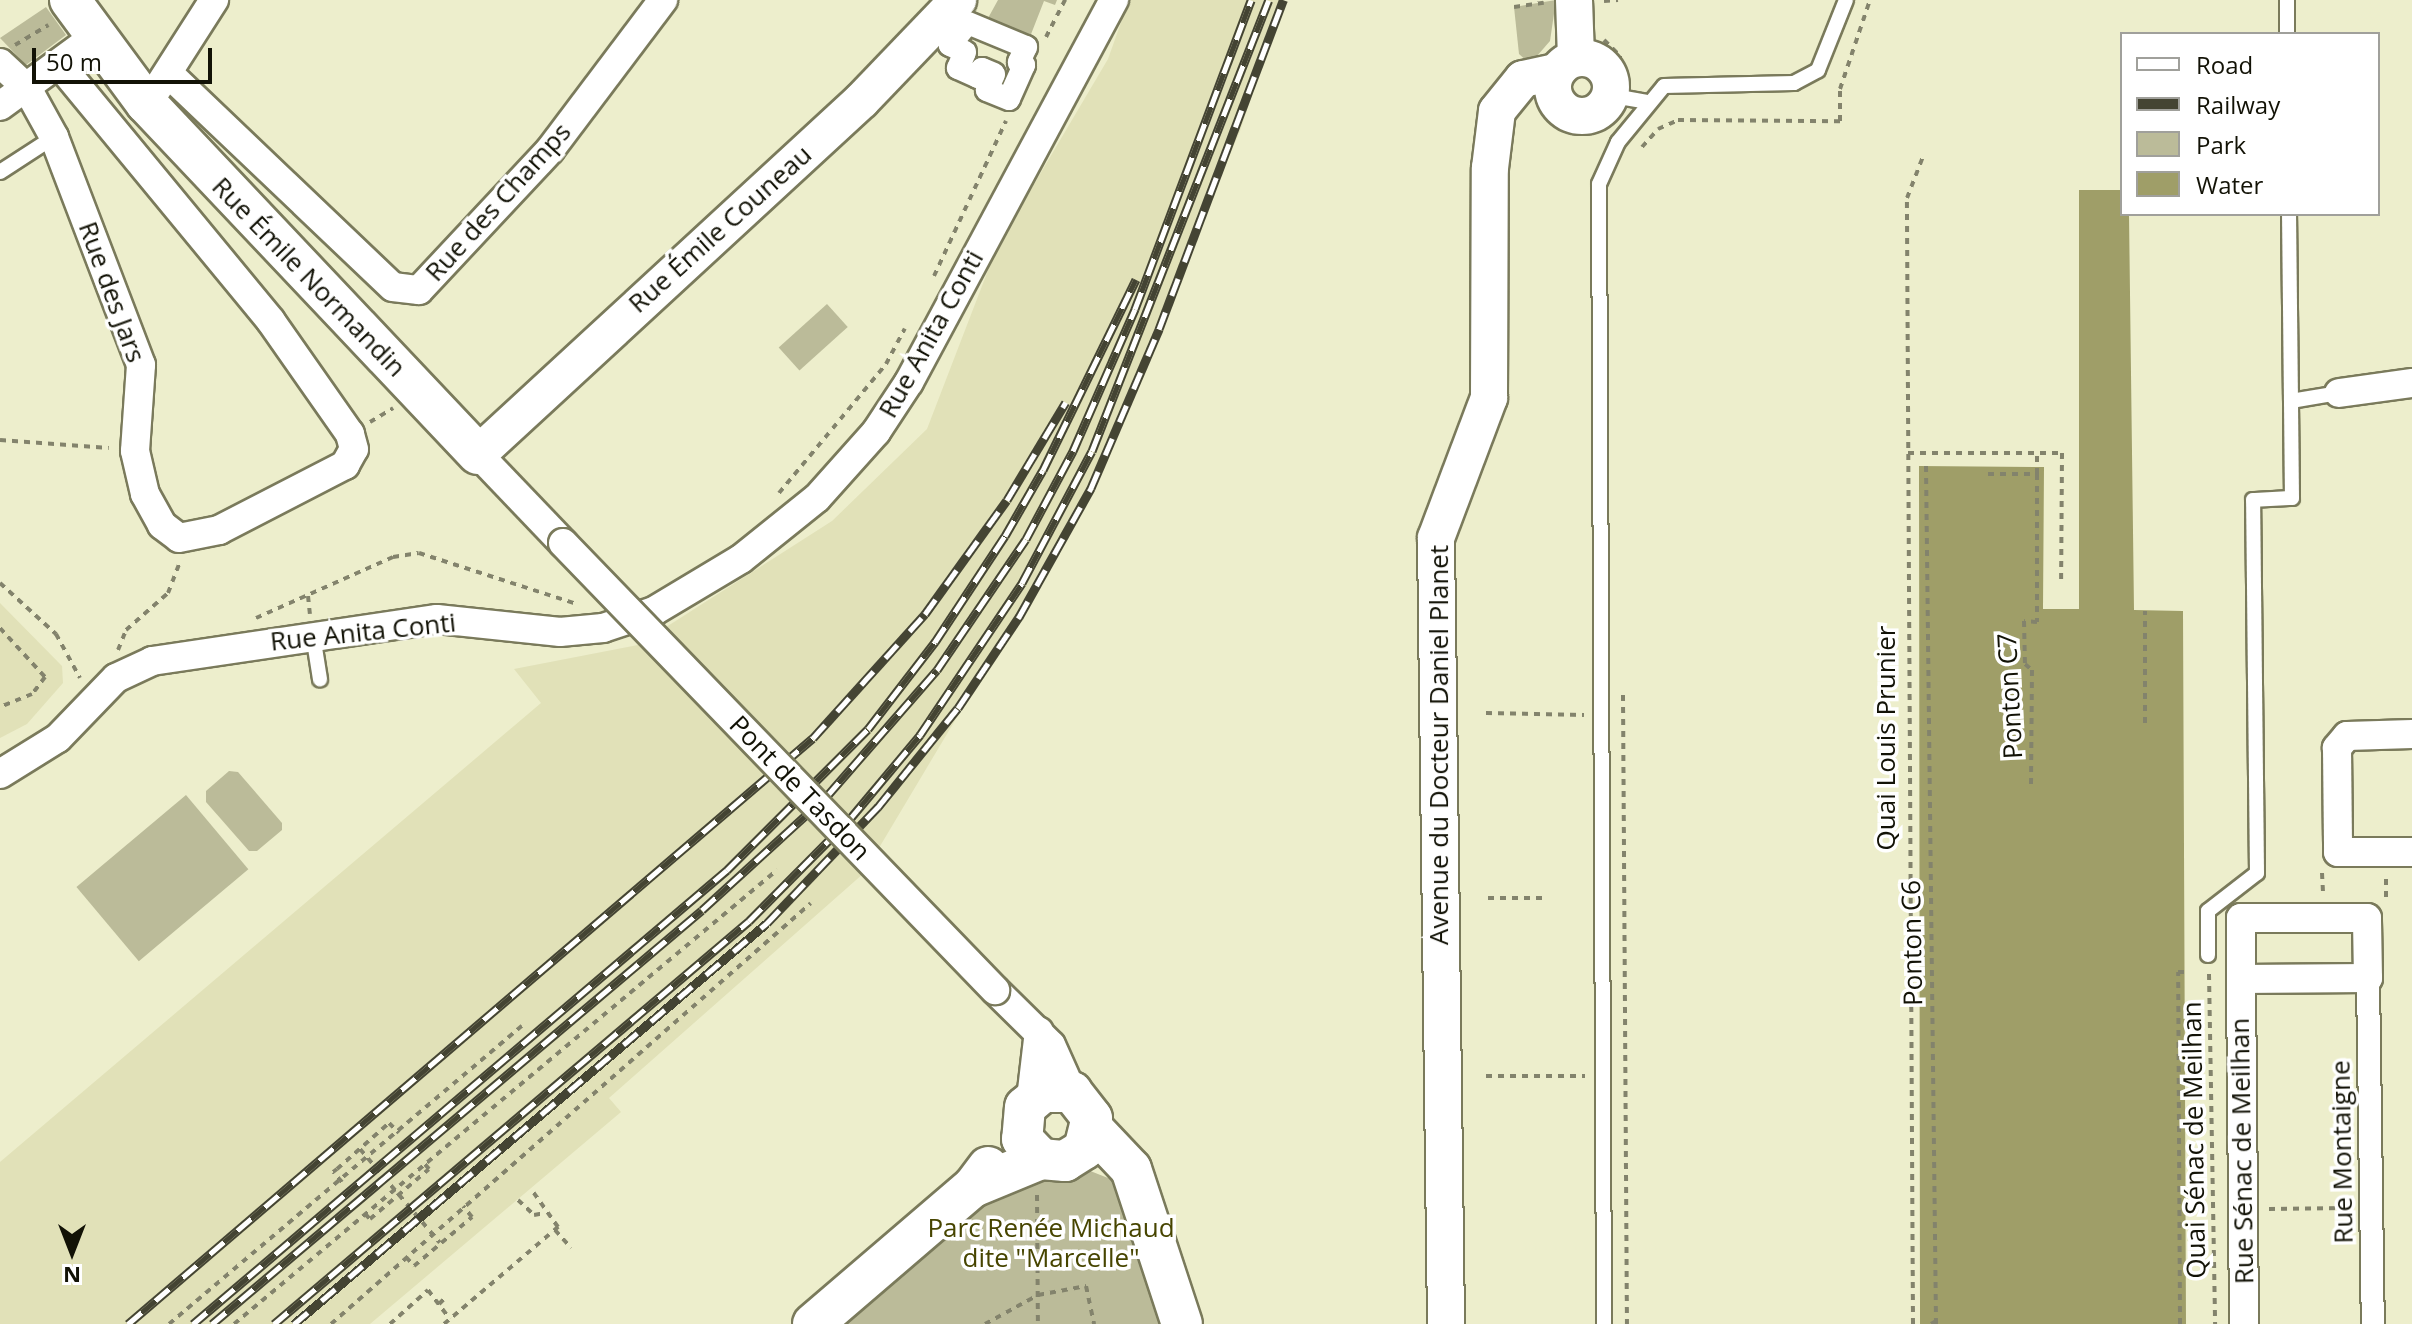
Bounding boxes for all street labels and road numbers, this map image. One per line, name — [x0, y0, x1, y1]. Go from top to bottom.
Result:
street label: Rue des Champs — [419, 116, 577, 288]
street label: Rue Émile Couneau — [622, 139, 818, 319]
street label: Rue Émile Normandin — [206, 171, 412, 383]
street label: Rue des Jars — [72, 217, 152, 367]
street label: Rue Anita Conti — [872, 245, 990, 423]
street label: Avenue du Docteur Daniel Planet — [1423, 545, 1455, 945]
street label: Rue Anita Conti — [269, 607, 457, 657]
street label: Quai Louis Prunier — [1870, 626, 1902, 850]
street label: Ponton C7 — [1991, 632, 2029, 760]
street label: Pont de Tasdon — [723, 709, 877, 867]
street label: Ponton C6 — [1895, 880, 1929, 1006]
street label: Quai Sénac de Meilhan — [2176, 1001, 2212, 1279]
street label: Rue Sénac de Meilhan — [2224, 1017, 2260, 1285]
street label: Rue Montaigne — [2325, 1060, 2359, 1244]

